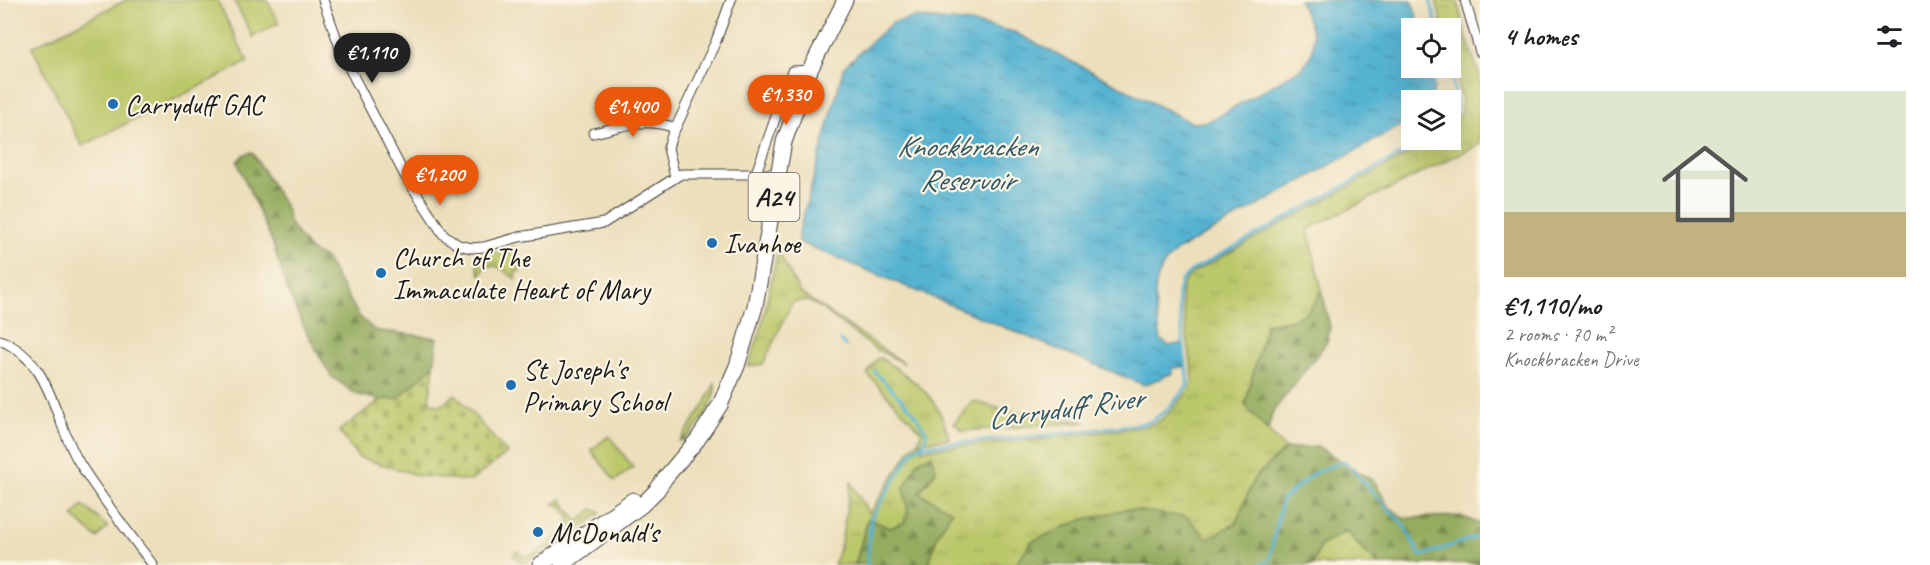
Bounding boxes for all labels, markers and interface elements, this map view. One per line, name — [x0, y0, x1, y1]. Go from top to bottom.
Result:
map controls — [1401, 18, 1461, 150]
button: locate — [1401, 18, 1461, 78]
text: 4 homes — [1504, 20, 1577, 53]
icon: filters — [1873, 20, 1906, 53]
pin: €1,110 — [323, 33, 421, 84]
text: €1,110 — [348, 40, 396, 65]
pin: €1,330 — [737, 75, 835, 126]
text: €1,330 — [762, 82, 810, 107]
place label: Carryduff GAC — [125, 87, 266, 122]
pin: €1,400 — [584, 87, 682, 138]
button: layers — [1401, 90, 1461, 150]
text: €1,400 — [609, 94, 657, 119]
marker: Carryduff GAC — [106, 97, 120, 111]
water label: Knockbracken Reservoir — [897, 127, 1040, 199]
icon: home — [1651, 130, 1759, 238]
pin: €1,200 — [391, 155, 489, 206]
text: €1,200 — [416, 162, 464, 187]
road number: A24 — [748, 173, 800, 221]
place label: Ivanhoe — [724, 226, 802, 261]
marker: Ivanhoe — [705, 236, 719, 250]
place label: Church of The Immaculate Heart of Mary — [393, 240, 652, 307]
marker: Church of The Immaculate Heart of Mary — [374, 266, 388, 280]
text: €1,110/mo — [1504, 289, 1601, 322]
text: 2 rooms · 70 m² — [1504, 322, 1612, 347]
text: Knockbracken Drive — [1504, 347, 1638, 372]
place label: St Joseph's Primary School — [523, 352, 672, 419]
marker: St Joseph's Primary School — [504, 378, 518, 392]
water label: Carryduff River — [985, 378, 1150, 438]
place label: McDonald's — [550, 515, 661, 550]
marker: McDonald's — [531, 525, 545, 539]

